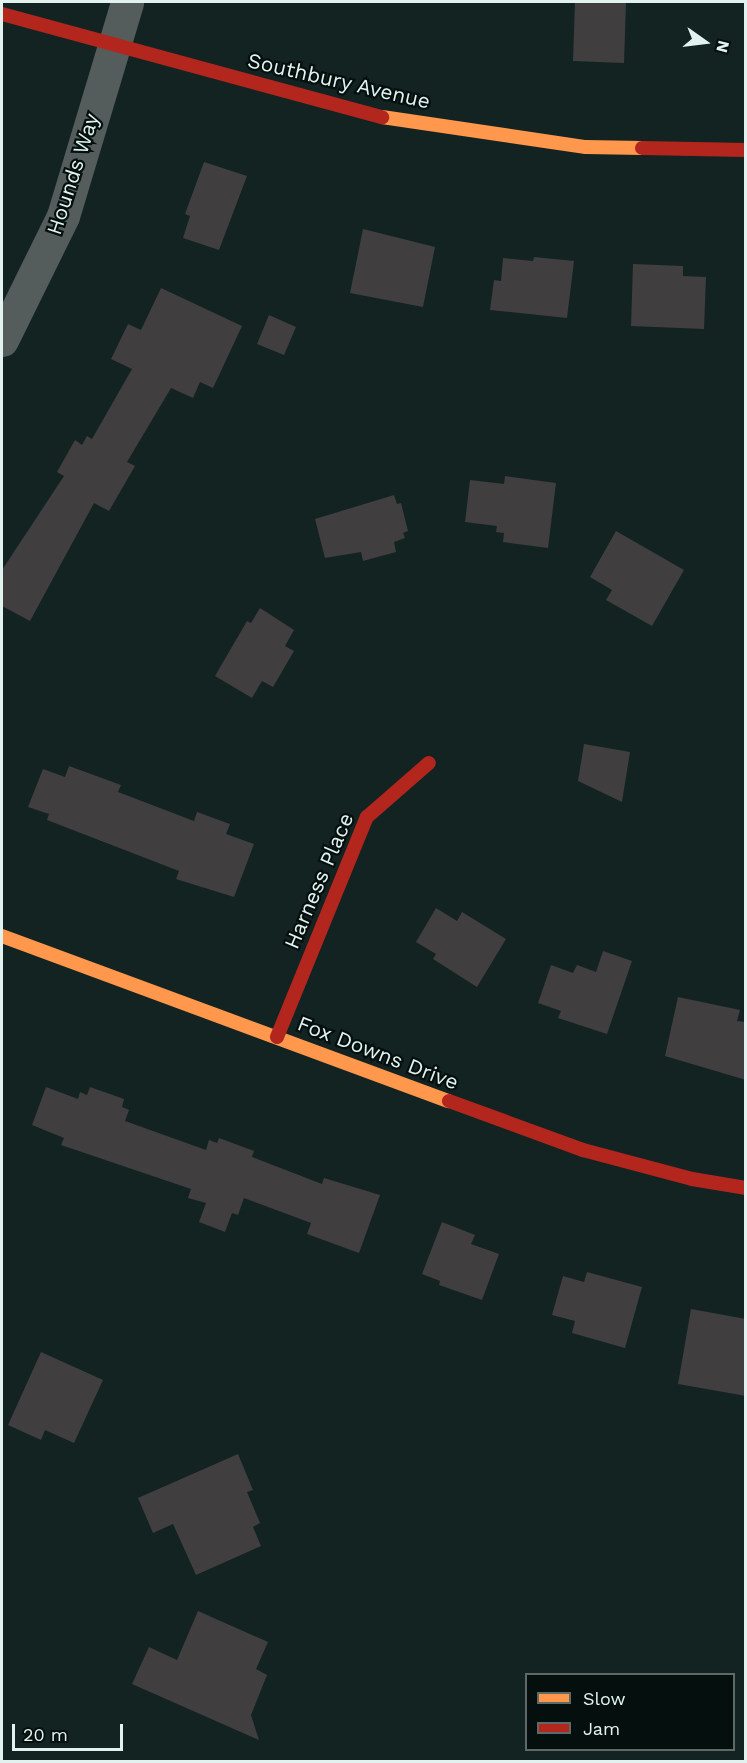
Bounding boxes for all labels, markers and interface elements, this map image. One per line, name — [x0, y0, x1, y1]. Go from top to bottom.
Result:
north arrow — [675, 12, 735, 72]
text: N — [712, 38, 734, 55]
street label: Southbury Avenue — [245, 48, 433, 114]
street label: Hounds Way — [41, 110, 105, 238]
street label: Harness Place — [279, 809, 359, 953]
street label: Fox Downs Drive — [294, 1011, 462, 1095]
legend — [525, 1673, 735, 1751]
text: Slow — [583, 1688, 626, 1709]
scale bar — [15, 1712, 126, 1750]
text: Jam — [583, 1718, 620, 1739]
text: 20 m — [23, 1724, 68, 1745]

